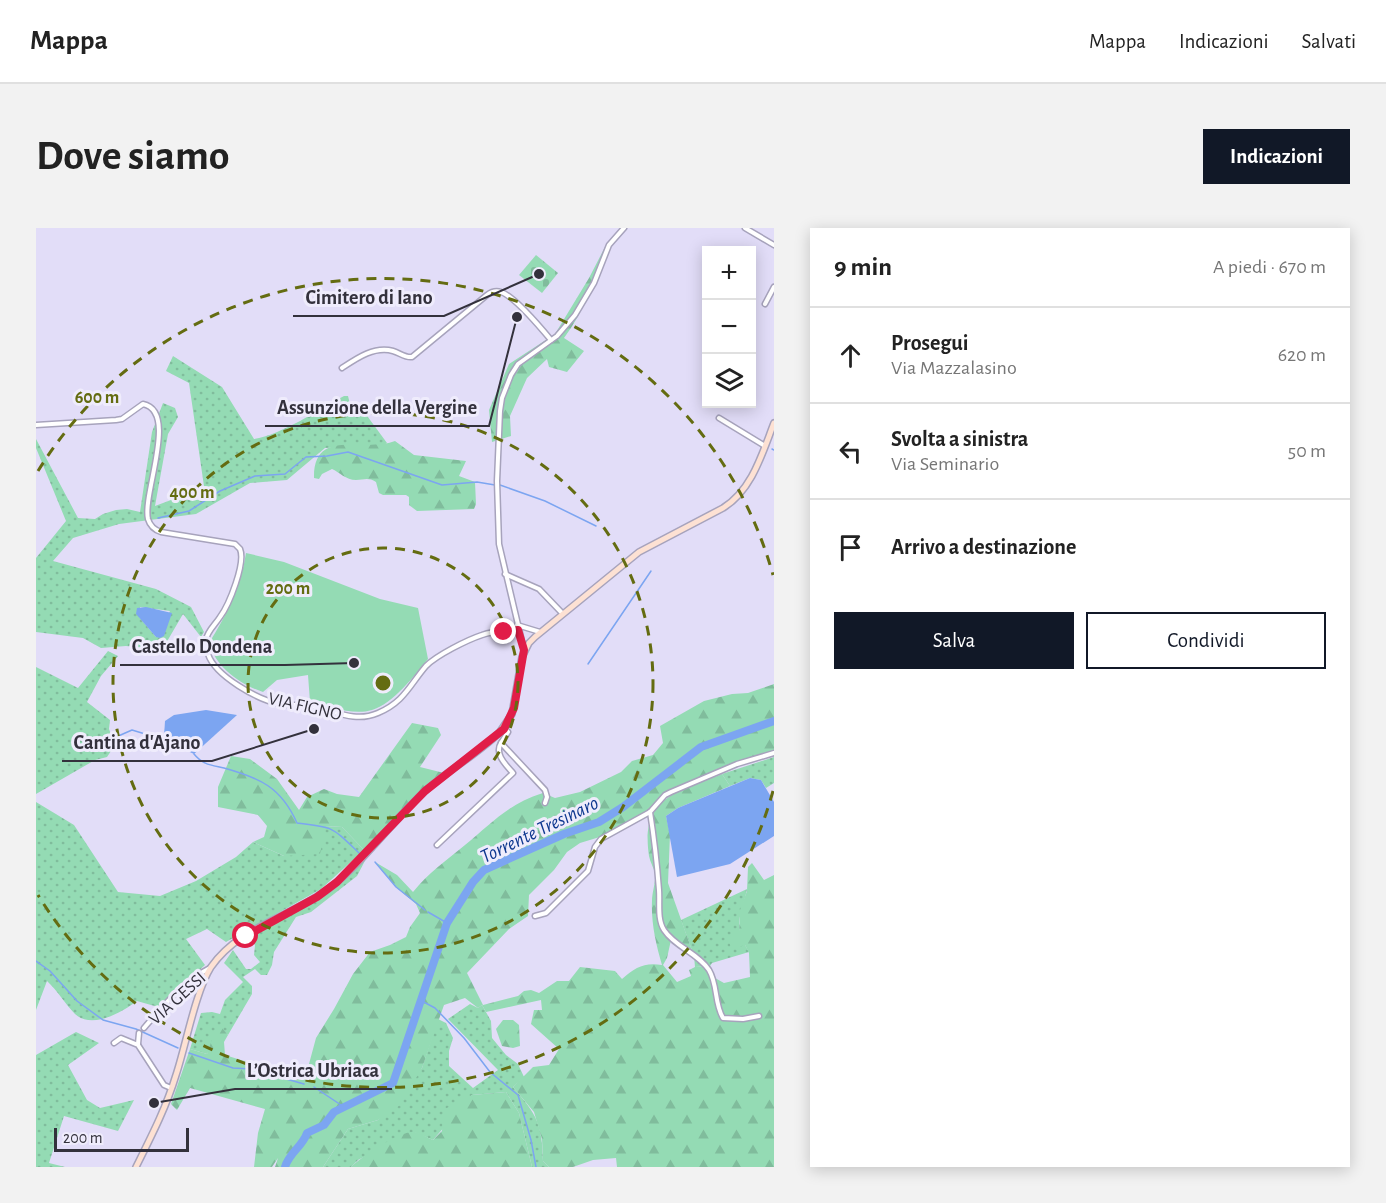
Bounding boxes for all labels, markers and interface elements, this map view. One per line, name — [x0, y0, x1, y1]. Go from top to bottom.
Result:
text: Mappa — [30, 27, 108, 55]
text: Mappa — [1089, 31, 1146, 52]
text: Indicazioni — [1179, 31, 1269, 52]
text: Salvati — [1302, 31, 1356, 52]
button: Indicazioni — [1203, 129, 1350, 184]
text: Dove siamo — [36, 135, 230, 177]
map controls — [702, 246, 756, 408]
button: + — [702, 246, 756, 300]
text: 9 min — [834, 254, 892, 280]
text: A piedi · 670 m — [1213, 257, 1326, 277]
callout: Cimitero di Iano — [293, 278, 444, 316]
text: Cimitero di Iano — [305, 288, 433, 308]
button: − — [702, 300, 756, 354]
text: Prosegui — [891, 332, 968, 354]
icon: ahead — [834, 339, 867, 372]
text: 620 m — [1278, 345, 1326, 365]
button: layers — [702, 354, 756, 408]
text: Via Mazzalasino — [891, 358, 1017, 378]
callout: Assunzione della Vergine — [265, 388, 489, 426]
text: 600 m — [75, 389, 119, 407]
text: Assunzione della Vergine — [277, 398, 477, 418]
text: Svolta a sinistra — [891, 428, 1028, 450]
icon: left — [834, 435, 867, 468]
text: 50 m — [1288, 441, 1326, 461]
text: Via Seminario — [891, 454, 999, 474]
text: 400 m — [169, 484, 215, 502]
icon: arrive — [834, 531, 867, 564]
text: Arrivo a destinazione — [891, 536, 1076, 558]
text: 200 m — [266, 580, 310, 598]
button: Salva — [834, 612, 1074, 669]
button: Condividi — [1086, 612, 1326, 669]
route end — [490, 618, 516, 644]
callout: Castello Dondena — [120, 627, 285, 665]
text: Castello Dondena — [132, 637, 273, 657]
centre of rings — [373, 673, 393, 693]
street label: VIA FIGNO — [266, 690, 343, 724]
callout: Cantina d'Ajano — [62, 723, 212, 761]
text: Cantina d'Ajano — [74, 733, 201, 753]
water label: Torrente Tresinaro — [477, 793, 602, 867]
route start — [232, 922, 258, 948]
street label: VIA GESSI — [146, 969, 210, 1029]
callout: L’Ostrica Ubriaca — [235, 1051, 392, 1089]
text: L’Ostrica Ubriaca — [247, 1061, 380, 1081]
scale bar — [54, 1125, 189, 1152]
text: 200 m — [63, 1130, 103, 1146]

